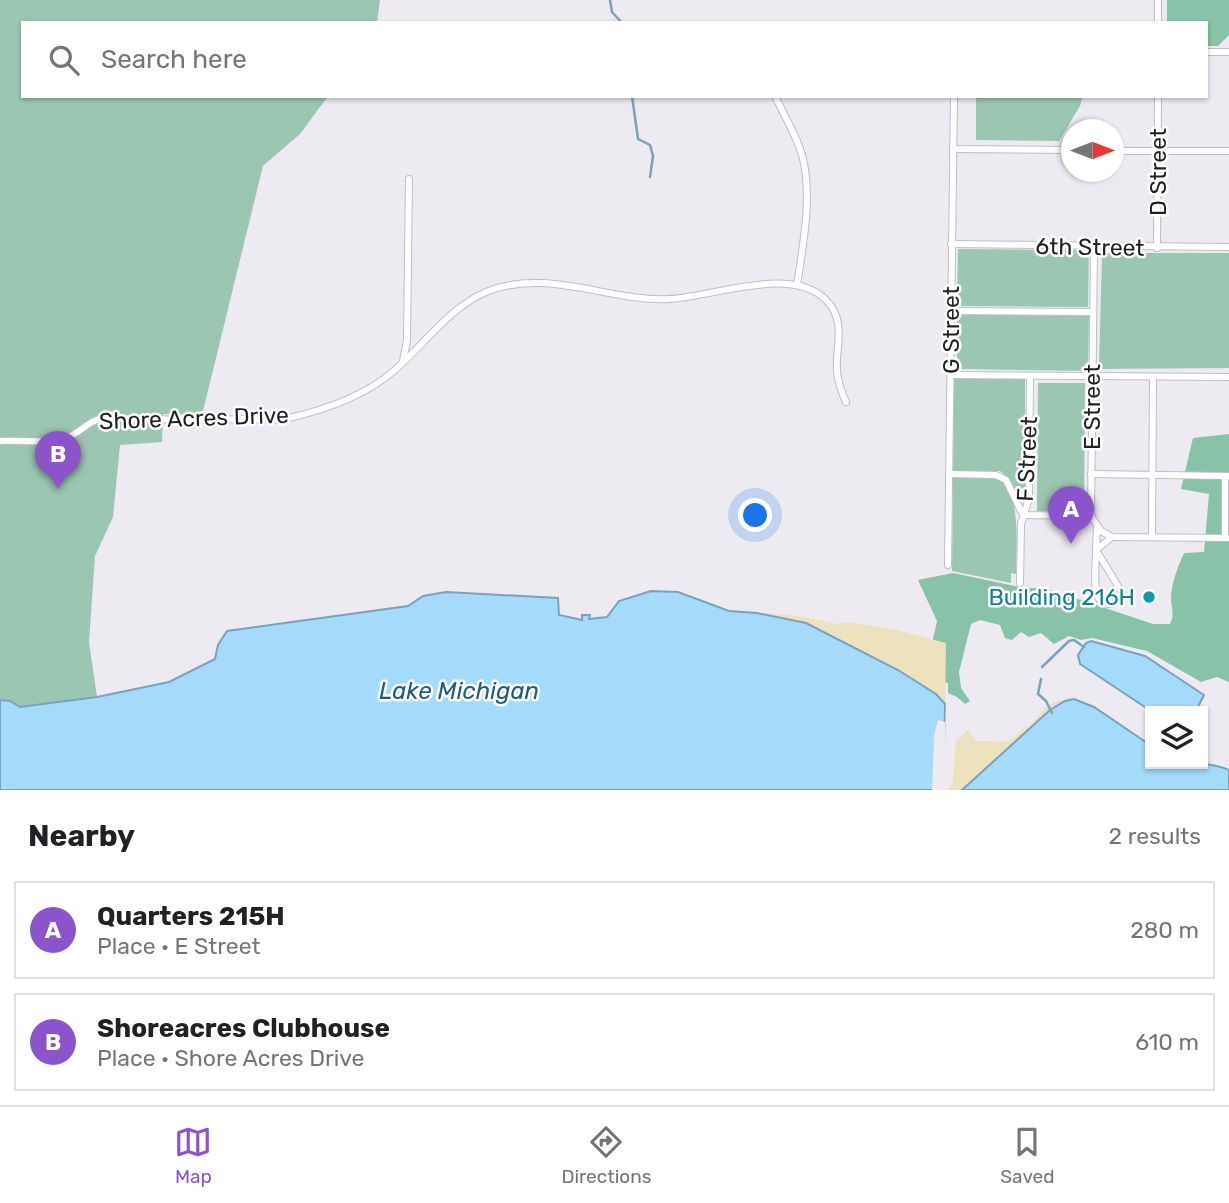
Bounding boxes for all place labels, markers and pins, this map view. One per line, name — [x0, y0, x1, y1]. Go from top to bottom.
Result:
pin: B — [35, 431, 81, 489]
pin: A — [1048, 486, 1094, 544]
place label: Building 216H — [988, 583, 1135, 611]
marker: Building 216H — [1141, 589, 1157, 605]

